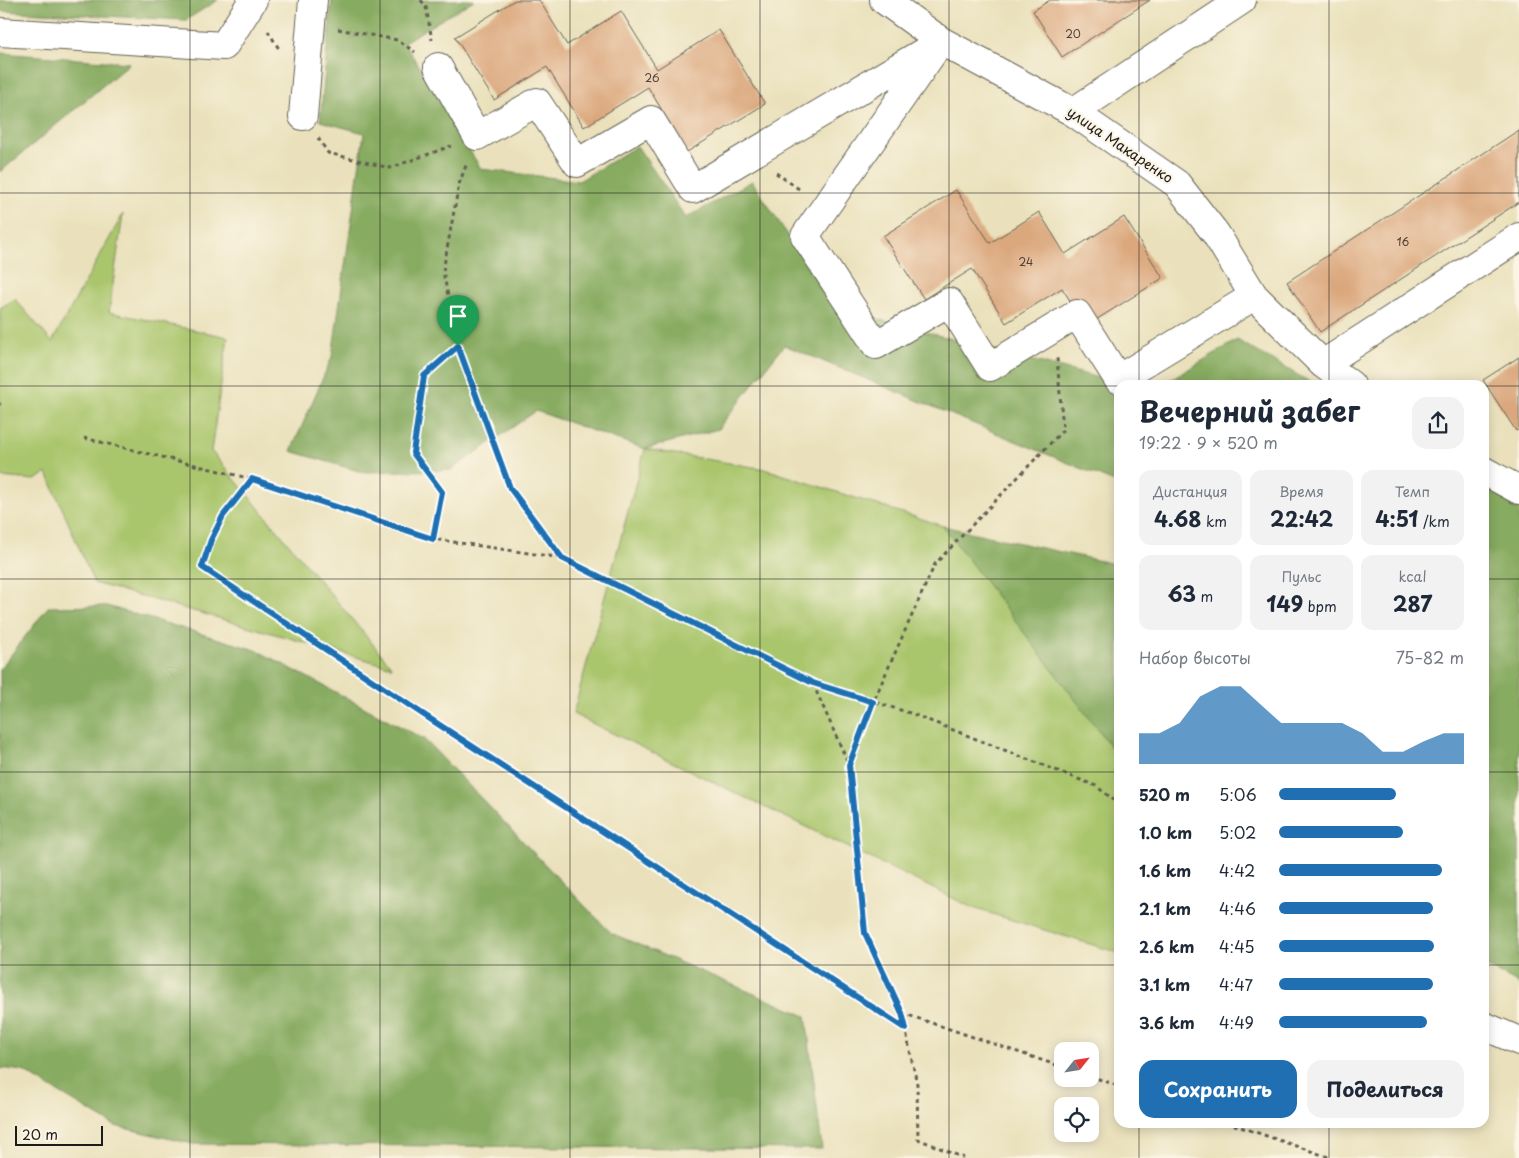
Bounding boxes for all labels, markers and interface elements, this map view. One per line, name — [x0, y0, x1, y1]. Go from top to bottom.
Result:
house number: 20 — [1065, 25, 1081, 42]
house number: 26 — [644, 69, 660, 86]
street label: улица Макаренко — [1063, 101, 1178, 188]
house number: 16 — [1397, 233, 1410, 250]
house number: 24 — [1019, 253, 1033, 270]
pin — [437, 295, 479, 346]
icon: arrive — [444, 302, 472, 330]
text: Вечерний забег — [1139, 389, 1360, 432]
button: share — [1412, 397, 1464, 449]
text: 19:22 · 9 × 520 m — [1139, 430, 1278, 454]
text: Дистанция — [1153, 481, 1228, 502]
text: Время — [1279, 481, 1324, 502]
text: Темп — [1395, 481, 1430, 502]
text: 4.68 — [1154, 502, 1201, 534]
text: 22:42 — [1270, 502, 1333, 534]
text: 4:51 — [1375, 502, 1418, 534]
text: km — [1201, 511, 1227, 532]
text: /km — [1418, 511, 1450, 532]
text: Пульс — [1282, 566, 1321, 587]
text: kcal — [1399, 566, 1426, 587]
text: 63 — [1168, 577, 1196, 609]
text: m — [1196, 586, 1213, 607]
text: 149 — [1266, 587, 1303, 619]
text: 287 — [1393, 587, 1432, 619]
text: bpm — [1303, 596, 1337, 617]
text: Набор высоты — [1139, 645, 1251, 669]
text: 75–82 m — [1396, 645, 1464, 669]
text: 520 m — [1139, 782, 1190, 806]
text: 5:06 — [1219, 782, 1257, 806]
text: 1.0 km — [1139, 820, 1192, 844]
text: 5:02 — [1219, 820, 1256, 844]
text: 1.6 km — [1139, 858, 1191, 882]
text: 4:42 — [1219, 858, 1255, 882]
text: 2.1 km — [1139, 896, 1191, 920]
text: 4:46 — [1219, 896, 1256, 920]
text: 2.6 km — [1139, 934, 1195, 958]
text: 4:45 — [1219, 934, 1255, 958]
text: 3.1 km — [1139, 972, 1190, 996]
text: 4:47 — [1219, 972, 1253, 996]
text: 3.6 km — [1139, 1010, 1195, 1034]
text: 4:49 — [1219, 1010, 1254, 1034]
north arrow — [1054, 1042, 1099, 1088]
map controls — [1054, 1042, 1099, 1142]
button: Сохранить — [1139, 1060, 1297, 1118]
button: Поделиться — [1307, 1060, 1464, 1118]
button: locate — [1054, 1097, 1099, 1142]
scale bar — [15, 1123, 102, 1146]
text: 20 m — [22, 1124, 58, 1145]

